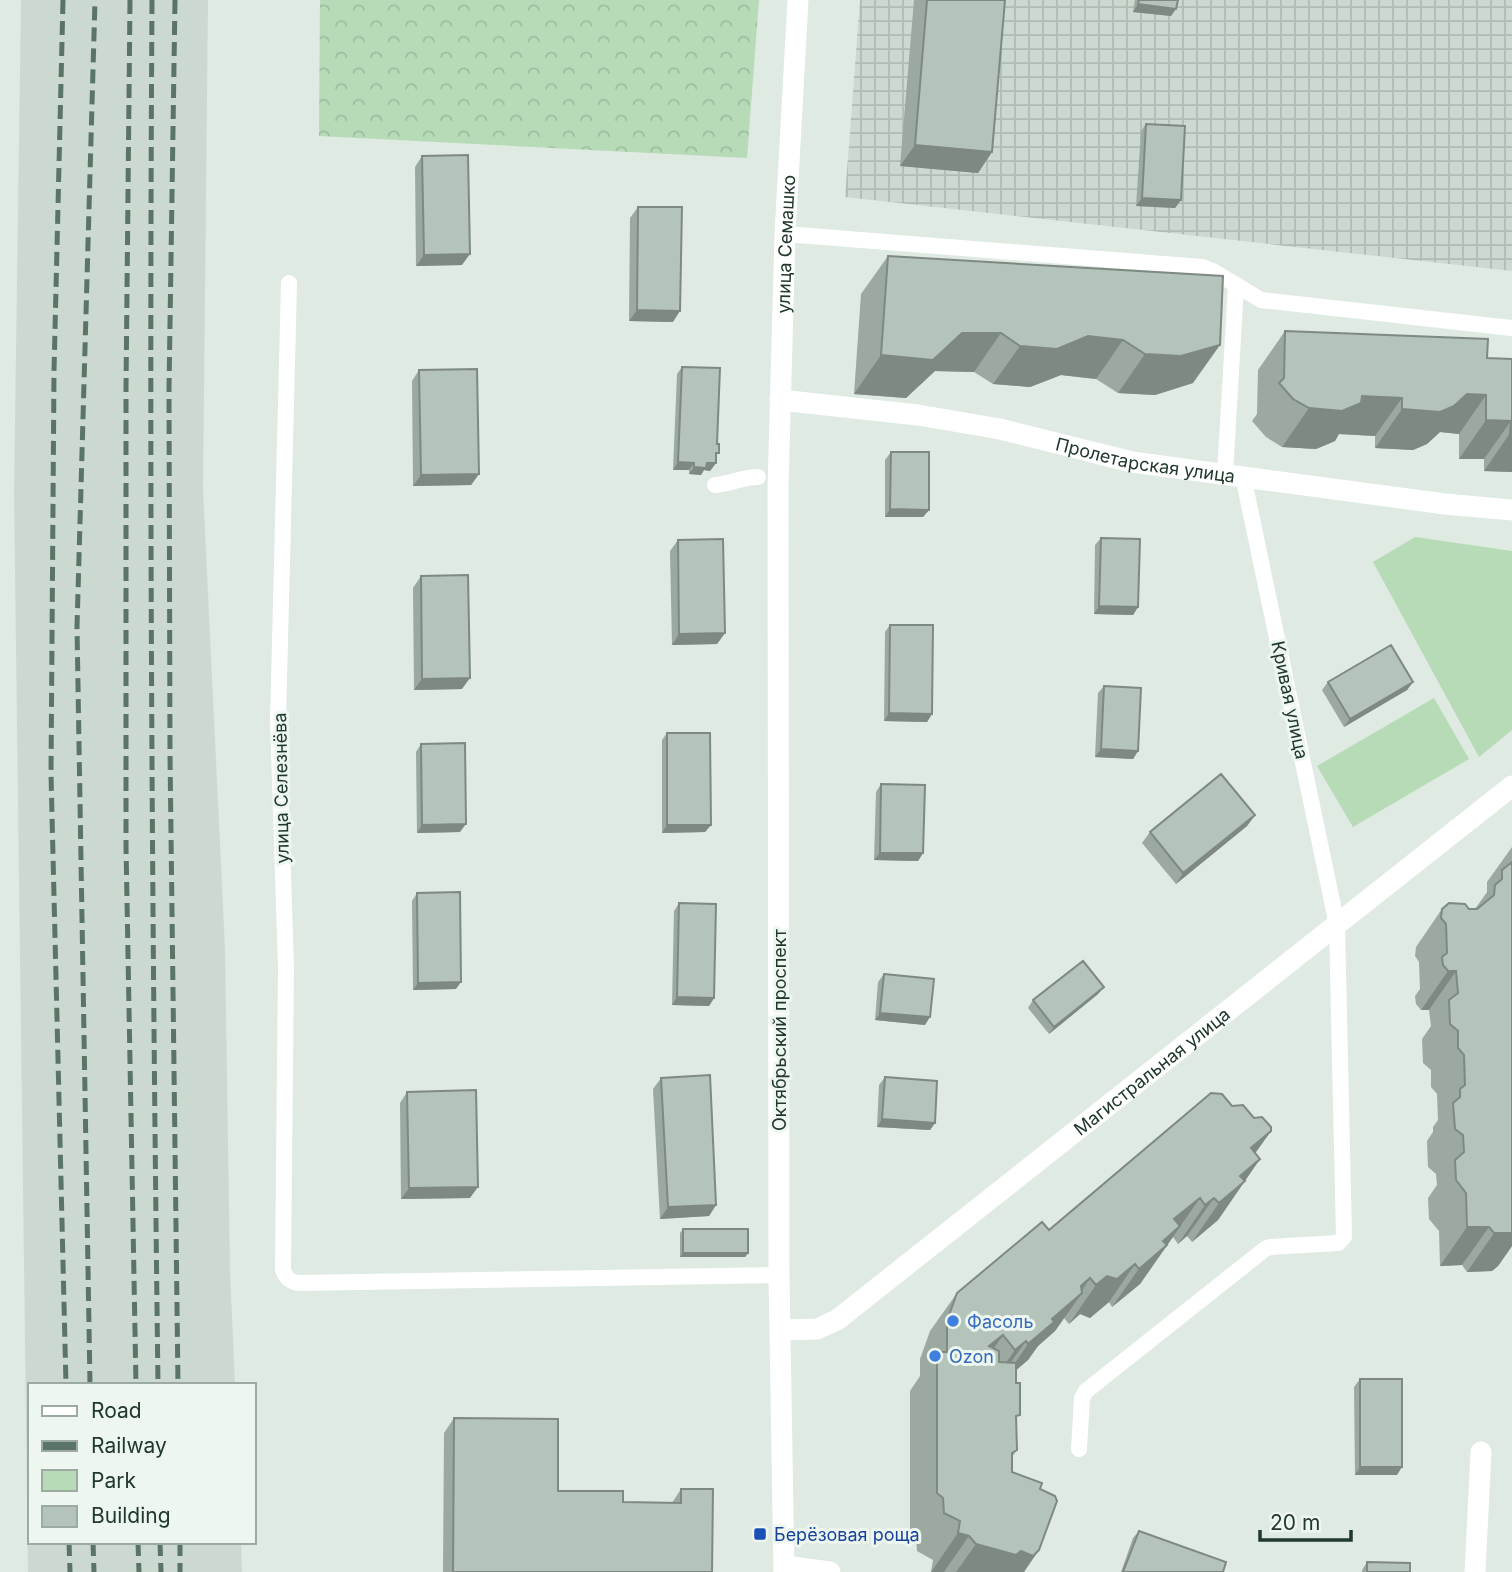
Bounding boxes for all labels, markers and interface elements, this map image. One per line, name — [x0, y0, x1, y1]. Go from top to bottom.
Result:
street label: улица Семашко — [772, 174, 799, 314]
street label: Пролетарская улица — [1054, 433, 1236, 486]
street label: Кривая улица — [1267, 639, 1313, 761]
street label: улица Селезнёва — [269, 712, 293, 864]
street label: Октябрьский проспект — [769, 928, 790, 1131]
street label: Магистральная улица — [1069, 1003, 1234, 1139]
place label: Фасоль — [967, 1311, 1034, 1332]
marker: Фасоль — [945, 1313, 961, 1329]
place label: Ozon — [949, 1346, 994, 1367]
marker: Ozon — [927, 1348, 943, 1364]
legend — [28, 1383, 256, 1544]
text: Road — [91, 1398, 142, 1423]
text: Railway — [91, 1433, 167, 1458]
text: Park — [91, 1468, 136, 1493]
scale bar — [1260, 1498, 1351, 1542]
text: Building — [91, 1503, 171, 1528]
text: 20 m — [1270, 1510, 1320, 1535]
place label: Берёзовая роща — [774, 1524, 920, 1545]
marker: Берёзовая роща — [752, 1526, 768, 1542]

